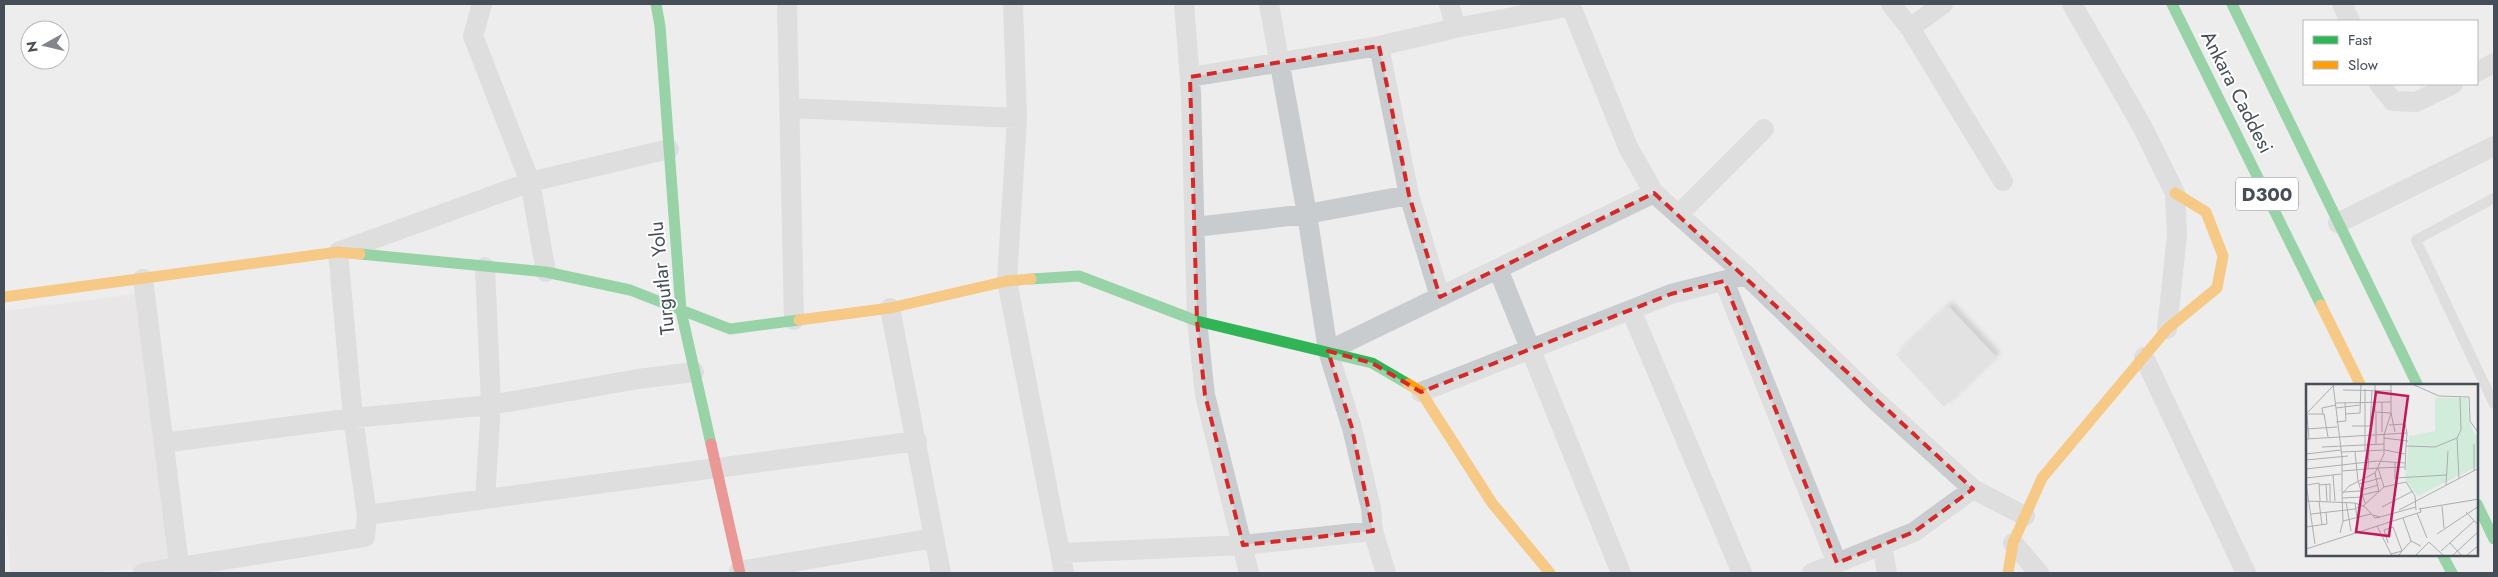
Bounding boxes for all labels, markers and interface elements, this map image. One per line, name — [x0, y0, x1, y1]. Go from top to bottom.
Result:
north arrow — [20, 20, 70, 70]
legend — [2303, 20, 2478, 85]
street label: Ankara Caddesi — [2194, 26, 2280, 158]
text: Fast — [2348, 29, 2372, 51]
text: N — [21, 40, 43, 54]
text: Slow — [2348, 54, 2379, 76]
road number: D300 — [2236, 178, 2298, 210]
street label: Turgutlar Yolu — [642, 220, 682, 336]
inset map — [2306, 384, 2478, 557]

